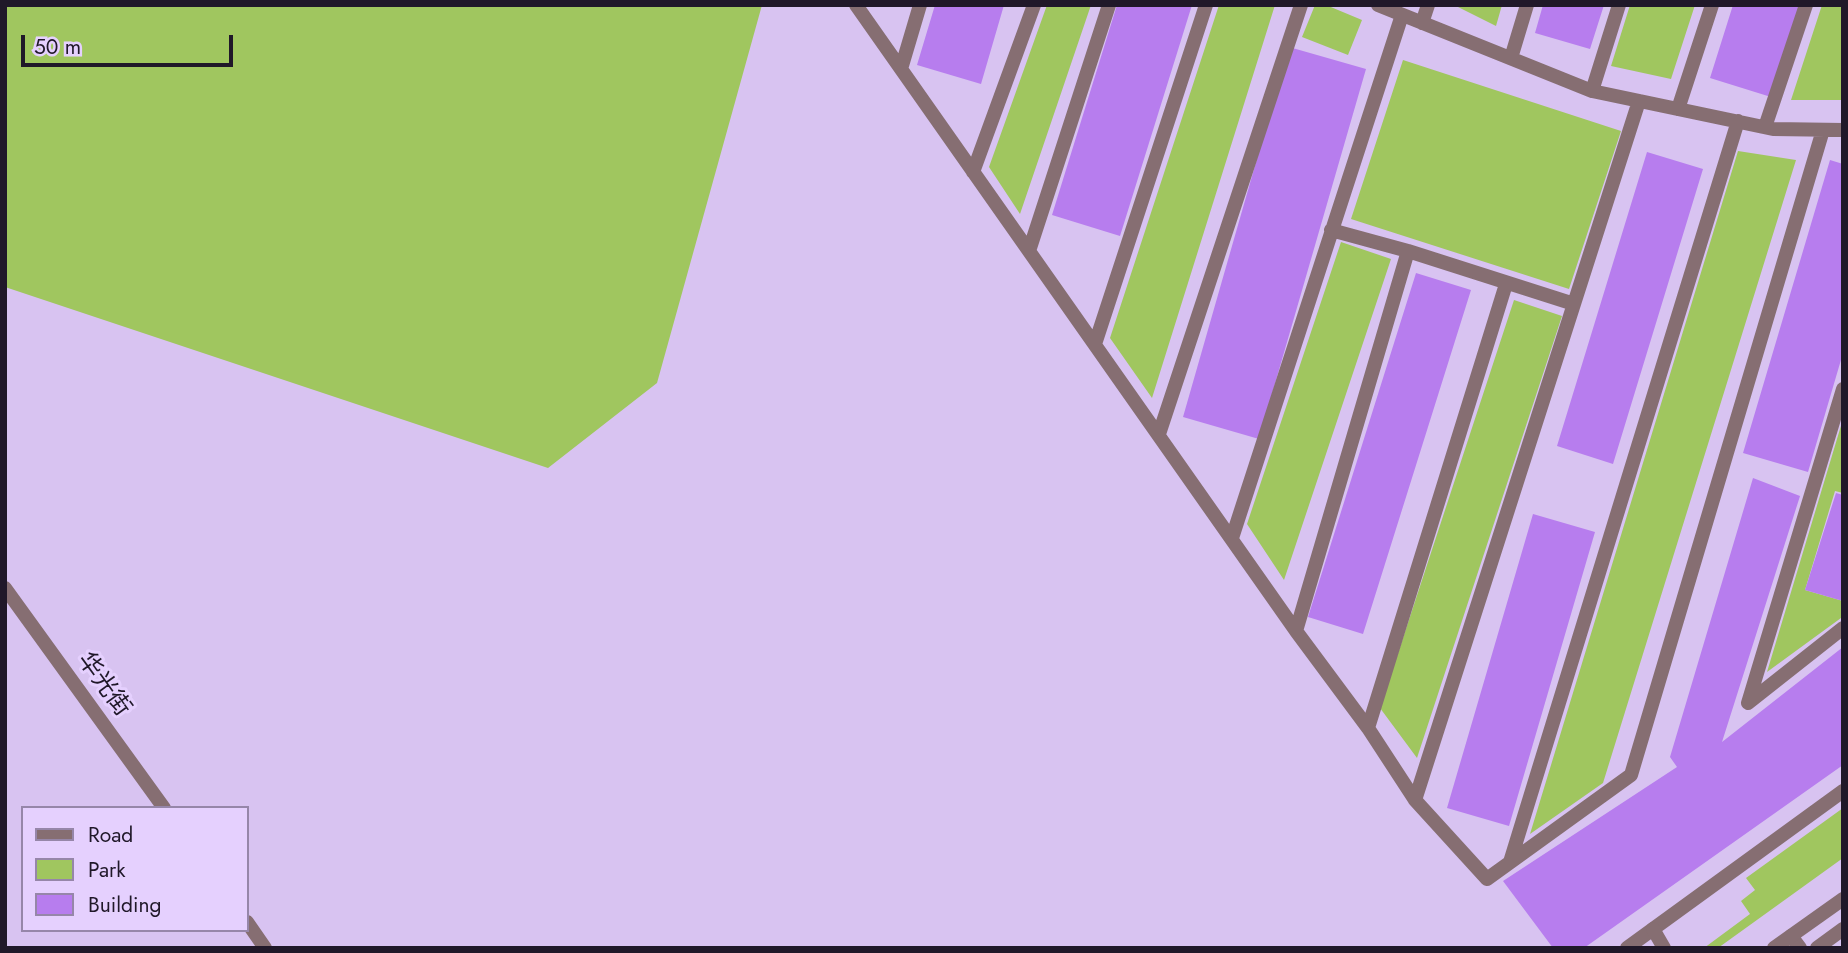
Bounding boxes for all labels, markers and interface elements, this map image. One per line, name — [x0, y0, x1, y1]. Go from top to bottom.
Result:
scale bar — [24, 21, 236, 65]
text: 50 m — [34, 32, 81, 62]
street label: 华光街 — [70, 647, 136, 723]
legend — [21, 806, 248, 932]
text: Road — [88, 820, 133, 850]
text: Park — [88, 855, 125, 885]
text: Building — [88, 890, 161, 920]

